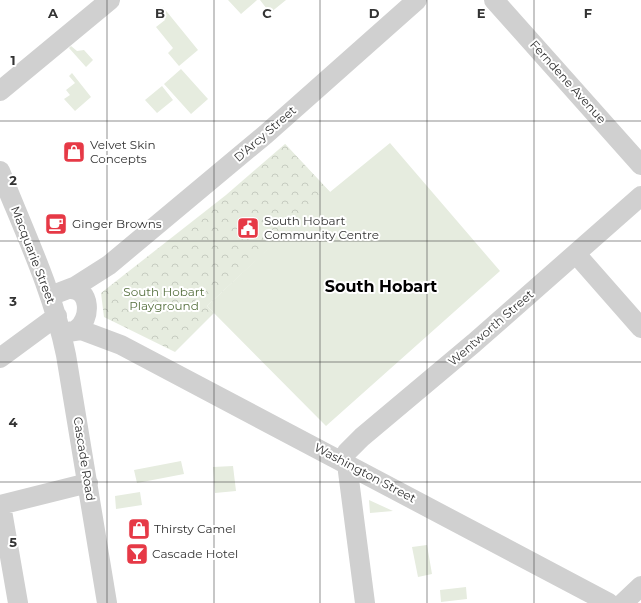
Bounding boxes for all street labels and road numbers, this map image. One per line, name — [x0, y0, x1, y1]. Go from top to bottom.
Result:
street label: Ferndene Avenue — [527, 37, 610, 126]
street label: D'Arcy Street — [231, 102, 299, 165]
street label: Macquarie Street — [8, 204, 59, 306]
street label: Wentworth Street — [445, 286, 536, 369]
street label: Cascade Road — [70, 416, 99, 502]
street label: Washington Street — [312, 439, 419, 506]

